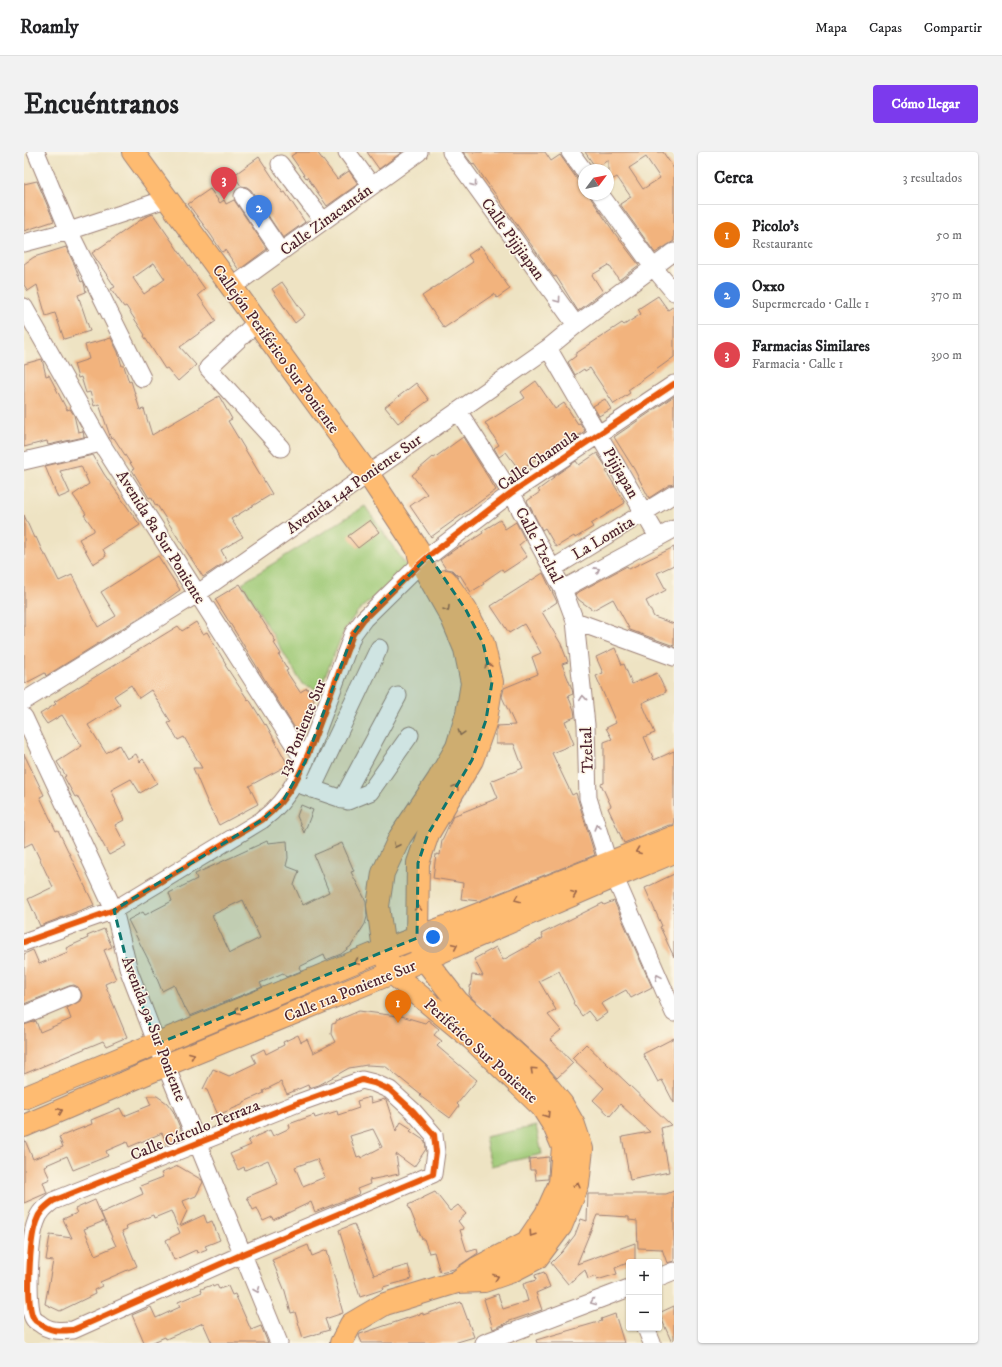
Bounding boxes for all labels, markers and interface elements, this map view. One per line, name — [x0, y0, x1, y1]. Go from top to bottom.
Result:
text: Roamly — [20, 16, 79, 39]
text: Mapa — [815, 19, 847, 37]
text: Capas — [869, 19, 902, 37]
text: Compartir — [924, 19, 982, 37]
button: Cómo llegar — [873, 85, 978, 123]
text: Encuéntranos — [24, 87, 179, 122]
north arrow — [578, 164, 614, 200]
pin: 3 — [211, 167, 237, 200]
text: Cerca — [714, 167, 753, 189]
text: 3 resultados — [903, 170, 962, 186]
one-way arrow — [469, 179, 476, 186]
street label: Calle Zinacantán — [276, 180, 376, 260]
street label: Calle Pijijiapan — [477, 194, 550, 284]
pin: 2 — [246, 195, 272, 228]
text: Picolo's — [752, 217, 799, 236]
text: 1 — [725, 227, 729, 243]
text: 50 m — [936, 227, 962, 243]
text: Restaurante — [752, 236, 813, 252]
street label: Callejón Periférico Sur Poniente — [208, 261, 344, 438]
text: Oxxo — [752, 277, 785, 296]
text: 2 — [724, 287, 730, 303]
text: 370 m — [931, 287, 962, 303]
one-way arrow — [553, 296, 560, 303]
text: Supermercado · Calle 1 — [752, 296, 869, 312]
text: Farmacias Similares — [752, 337, 870, 356]
text: 3 — [725, 347, 729, 363]
text: 390 m — [931, 347, 962, 363]
text: Farmacia · Calle 1 — [752, 356, 843, 372]
street label: Calle Chamula — [494, 425, 582, 495]
street label: Avenida 14a Poniente Sur — [282, 430, 426, 538]
street label: Pijijapan — [599, 444, 644, 502]
street label: Avenida 8a Sur Poniente — [112, 466, 210, 608]
street label: Calle Tzeltal — [511, 504, 567, 586]
street label: La Lomita — [568, 512, 638, 564]
one-way arrow — [593, 568, 600, 575]
one-way arrow — [442, 605, 449, 612]
one-way arrow — [484, 662, 492, 668]
street label: 13a Poniente Sur — [273, 676, 331, 780]
one-way arrow — [579, 695, 588, 701]
street label: Tzeltal — [576, 727, 598, 773]
one-way arrow — [458, 729, 466, 736]
one-way arrow — [451, 784, 459, 791]
one-way arrow — [593, 823, 602, 830]
one-way arrow — [393, 840, 401, 848]
one-way arrow — [634, 846, 641, 854]
one-way arrow — [570, 891, 577, 899]
one-way arrow — [513, 894, 521, 902]
one-way arrow — [413, 905, 422, 911]
your location — [423, 927, 443, 947]
one-way arrow — [450, 943, 458, 951]
street label: Avenida 9a Sur Poniente — [117, 954, 191, 1105]
street label: Calle 11a Poniente Sur — [281, 956, 419, 1026]
one-way arrow — [353, 957, 360, 965]
one-way arrow — [655, 974, 663, 981]
pin: 1 — [385, 990, 411, 1023]
street label: Periférico Sur Poniente — [420, 994, 543, 1108]
one-way arrow — [233, 1007, 240, 1015]
one-way arrow — [189, 1051, 196, 1059]
one-way arrow — [531, 1068, 538, 1075]
street label: Calle Círculo Terraza — [127, 1095, 263, 1165]
one-way arrow — [55, 1108, 63, 1116]
one-way arrow — [542, 1111, 550, 1118]
one-way arrow — [573, 1182, 581, 1188]
one-way arrow — [529, 1230, 537, 1237]
map controls — [626, 1259, 662, 1331]
button: + — [626, 1259, 662, 1295]
one-way arrow — [492, 1273, 499, 1281]
one-way arrow — [253, 1286, 261, 1293]
button: − — [626, 1295, 662, 1331]
one-way arrow — [589, 1297, 596, 1305]

